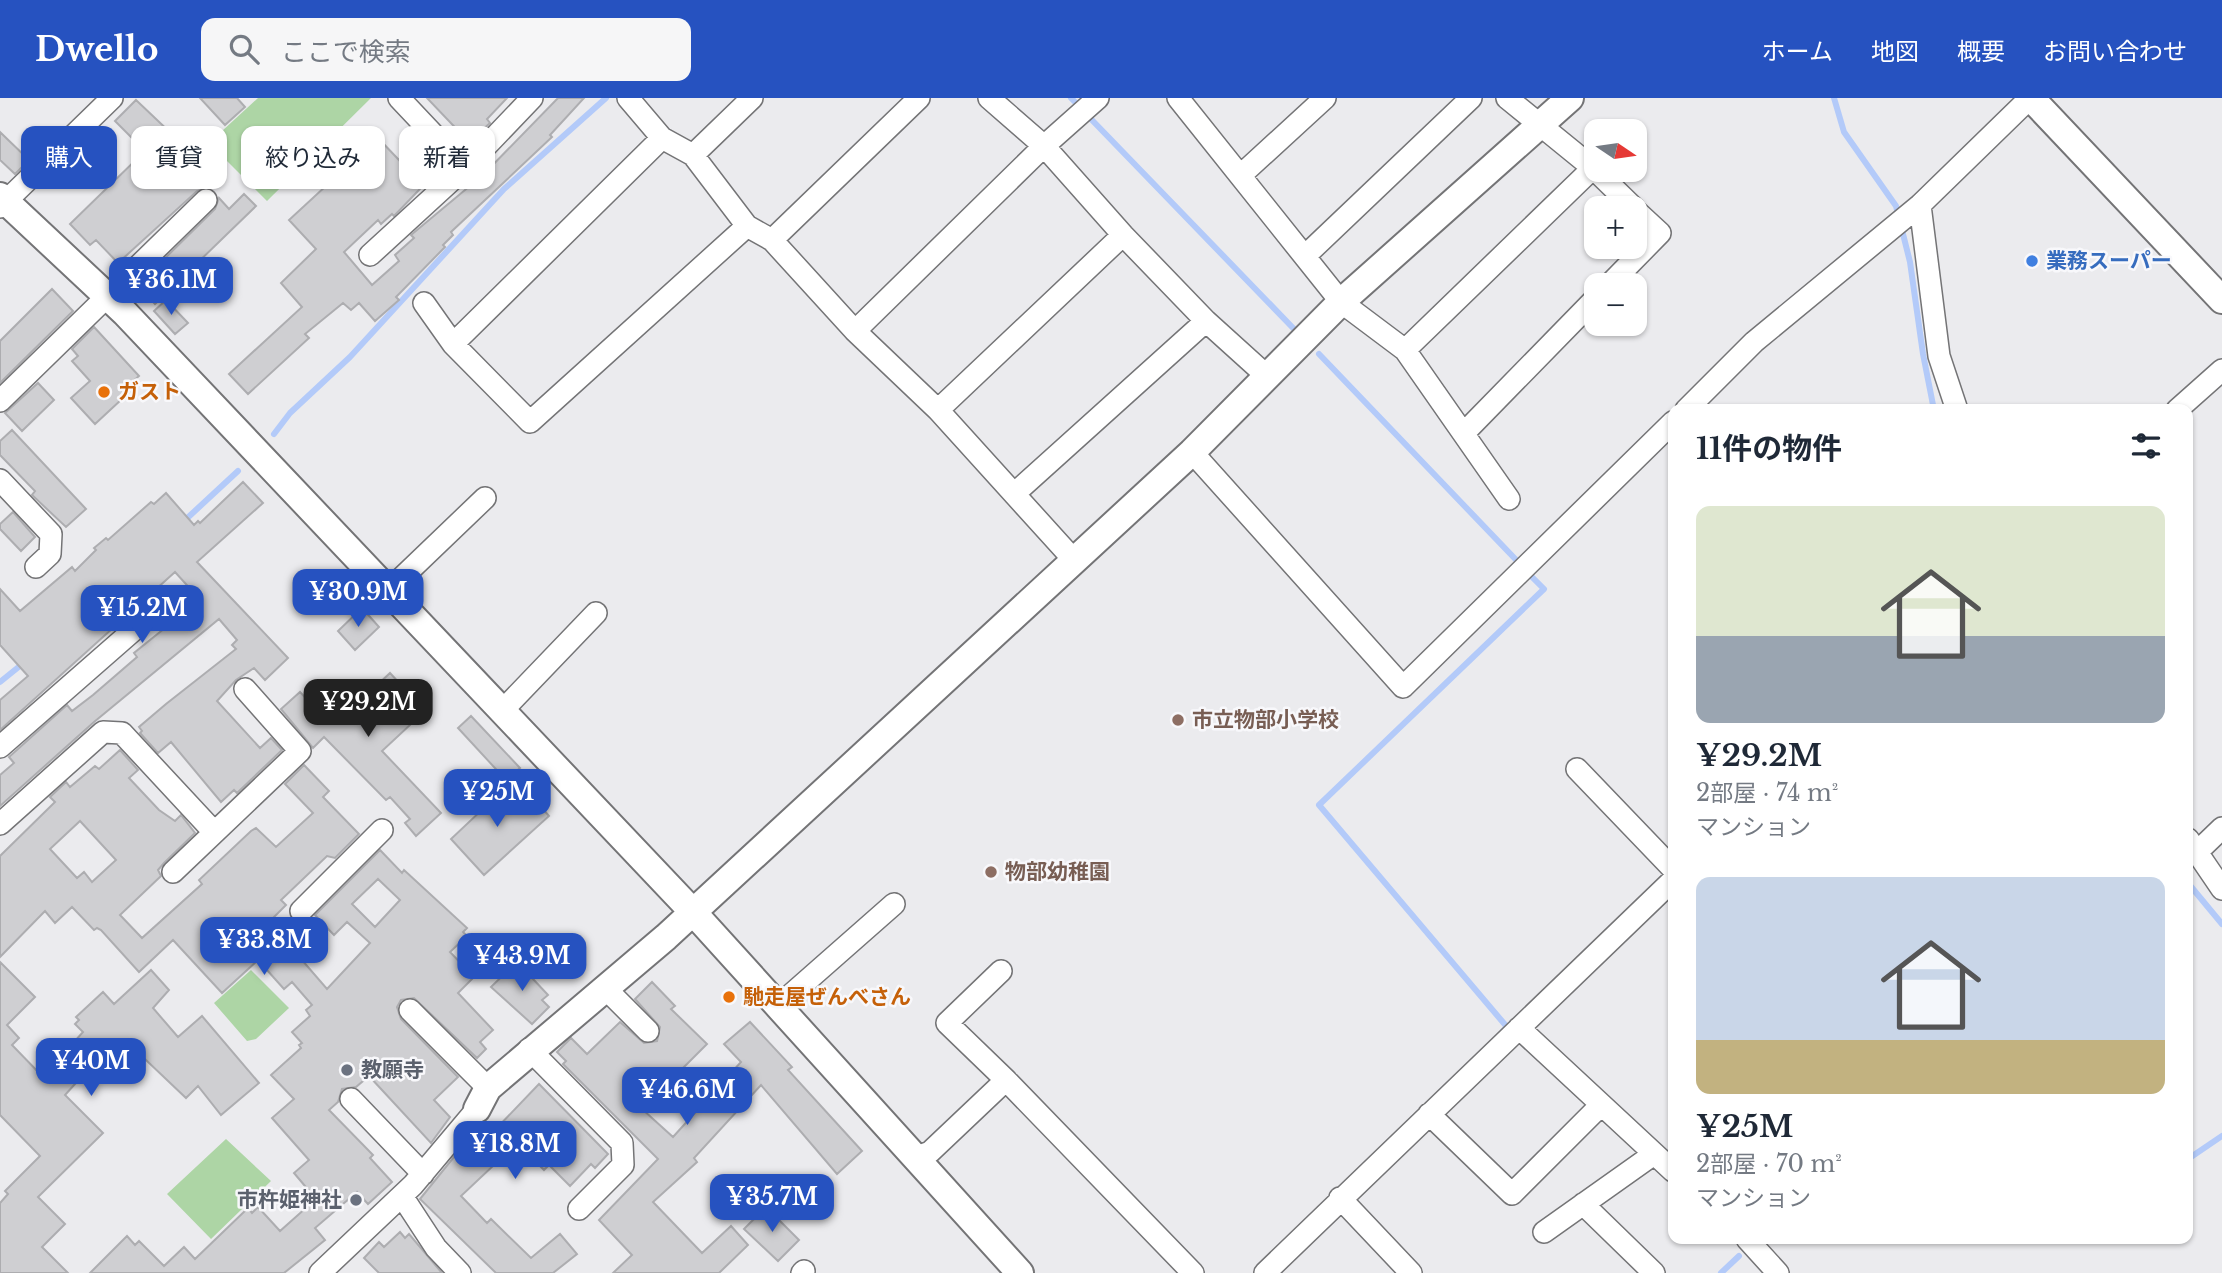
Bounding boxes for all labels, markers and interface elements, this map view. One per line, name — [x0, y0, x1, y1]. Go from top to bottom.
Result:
search box — [201, 18, 691, 81]
text: Dwello — [35, 29, 159, 70]
icon: search — [225, 30, 263, 68]
text: ここで検索 — [281, 36, 411, 68]
text: ホーム — [1762, 37, 1833, 66]
text: 地図 — [1871, 37, 1919, 66]
text: 概要 — [1957, 37, 2005, 66]
text: お問い合わせ — [2043, 37, 2187, 66]
north arrow — [1584, 119, 1647, 182]
map controls — [1584, 119, 1647, 336]
chip: 購入 — [21, 126, 117, 189]
chip: 賃貸 — [131, 126, 227, 189]
chip: 絞り込み — [241, 126, 385, 189]
chip: 新着 — [399, 126, 495, 189]
button: + — [1584, 196, 1647, 259]
place label: 業務スーパー — [2046, 248, 2172, 274]
marker: 業務スーパー — [2024, 253, 2040, 269]
pin: ¥36.1M — [114, 258, 228, 317]
text: ¥36.1M — [125, 266, 217, 294]
button: − — [1584, 273, 1647, 336]
place label: ガスト — [118, 379, 181, 405]
marker: ガスト — [96, 384, 112, 400]
icon: filters — [2127, 427, 2165, 465]
text: 11件の物件 — [1696, 430, 1842, 467]
icon: home — [1868, 551, 1994, 677]
pin: ¥30.9M — [301, 570, 415, 629]
text: ¥30.9M — [309, 578, 407, 606]
pin: ¥15.2M — [85, 586, 199, 645]
text: ¥15.2M — [97, 594, 187, 622]
pin: ¥29.2M — [311, 680, 425, 739]
text: ¥29.2M — [320, 688, 416, 716]
place label: 市立物部小学校 — [1192, 707, 1339, 733]
marker: 市立物部小学校 — [1170, 712, 1186, 728]
text: ¥29.2M — [1696, 737, 1822, 774]
pin: ¥25M — [456, 770, 538, 829]
text: ¥25M — [460, 778, 534, 806]
text: 2部屋 · 74 m² — [1696, 779, 1838, 807]
text: マンション — [1696, 813, 1811, 841]
place label: 物部幼稚園 — [1005, 859, 1110, 885]
marker: 物部幼稚園 — [983, 864, 999, 880]
pin: ¥33.8M — [207, 918, 321, 977]
icon: home — [1868, 922, 1994, 1048]
text: ¥33.8M — [216, 926, 312, 954]
pin: ¥43.9M — [465, 934, 579, 993]
text: ¥43.9M — [473, 942, 571, 970]
place label: 馳走屋ぜんべさん — [743, 984, 911, 1010]
marker: 馳走屋ぜんべさん — [721, 989, 737, 1005]
pin: ¥40M — [50, 1038, 132, 1098]
text: ¥40M — [52, 1047, 130, 1075]
place label: 教願寺 — [361, 1057, 424, 1083]
marker: 教願寺 — [339, 1062, 355, 1078]
pin: ¥46.6M — [630, 1068, 744, 1127]
text: ¥46.6M — [638, 1076, 736, 1104]
text: ¥25M — [1696, 1108, 1793, 1145]
pin: ¥18.8M — [458, 1122, 572, 1181]
text: ¥18.8M — [469, 1130, 561, 1158]
text: 2部屋 · 70 m² — [1696, 1150, 1842, 1178]
pin: ¥35.7M — [715, 1174, 829, 1234]
text: ¥35.7M — [726, 1183, 818, 1211]
text: マンション — [1696, 1184, 1811, 1212]
place label: 市杵姫神社 — [237, 1187, 342, 1213]
marker: 市杵姫神社 — [348, 1192, 364, 1208]

